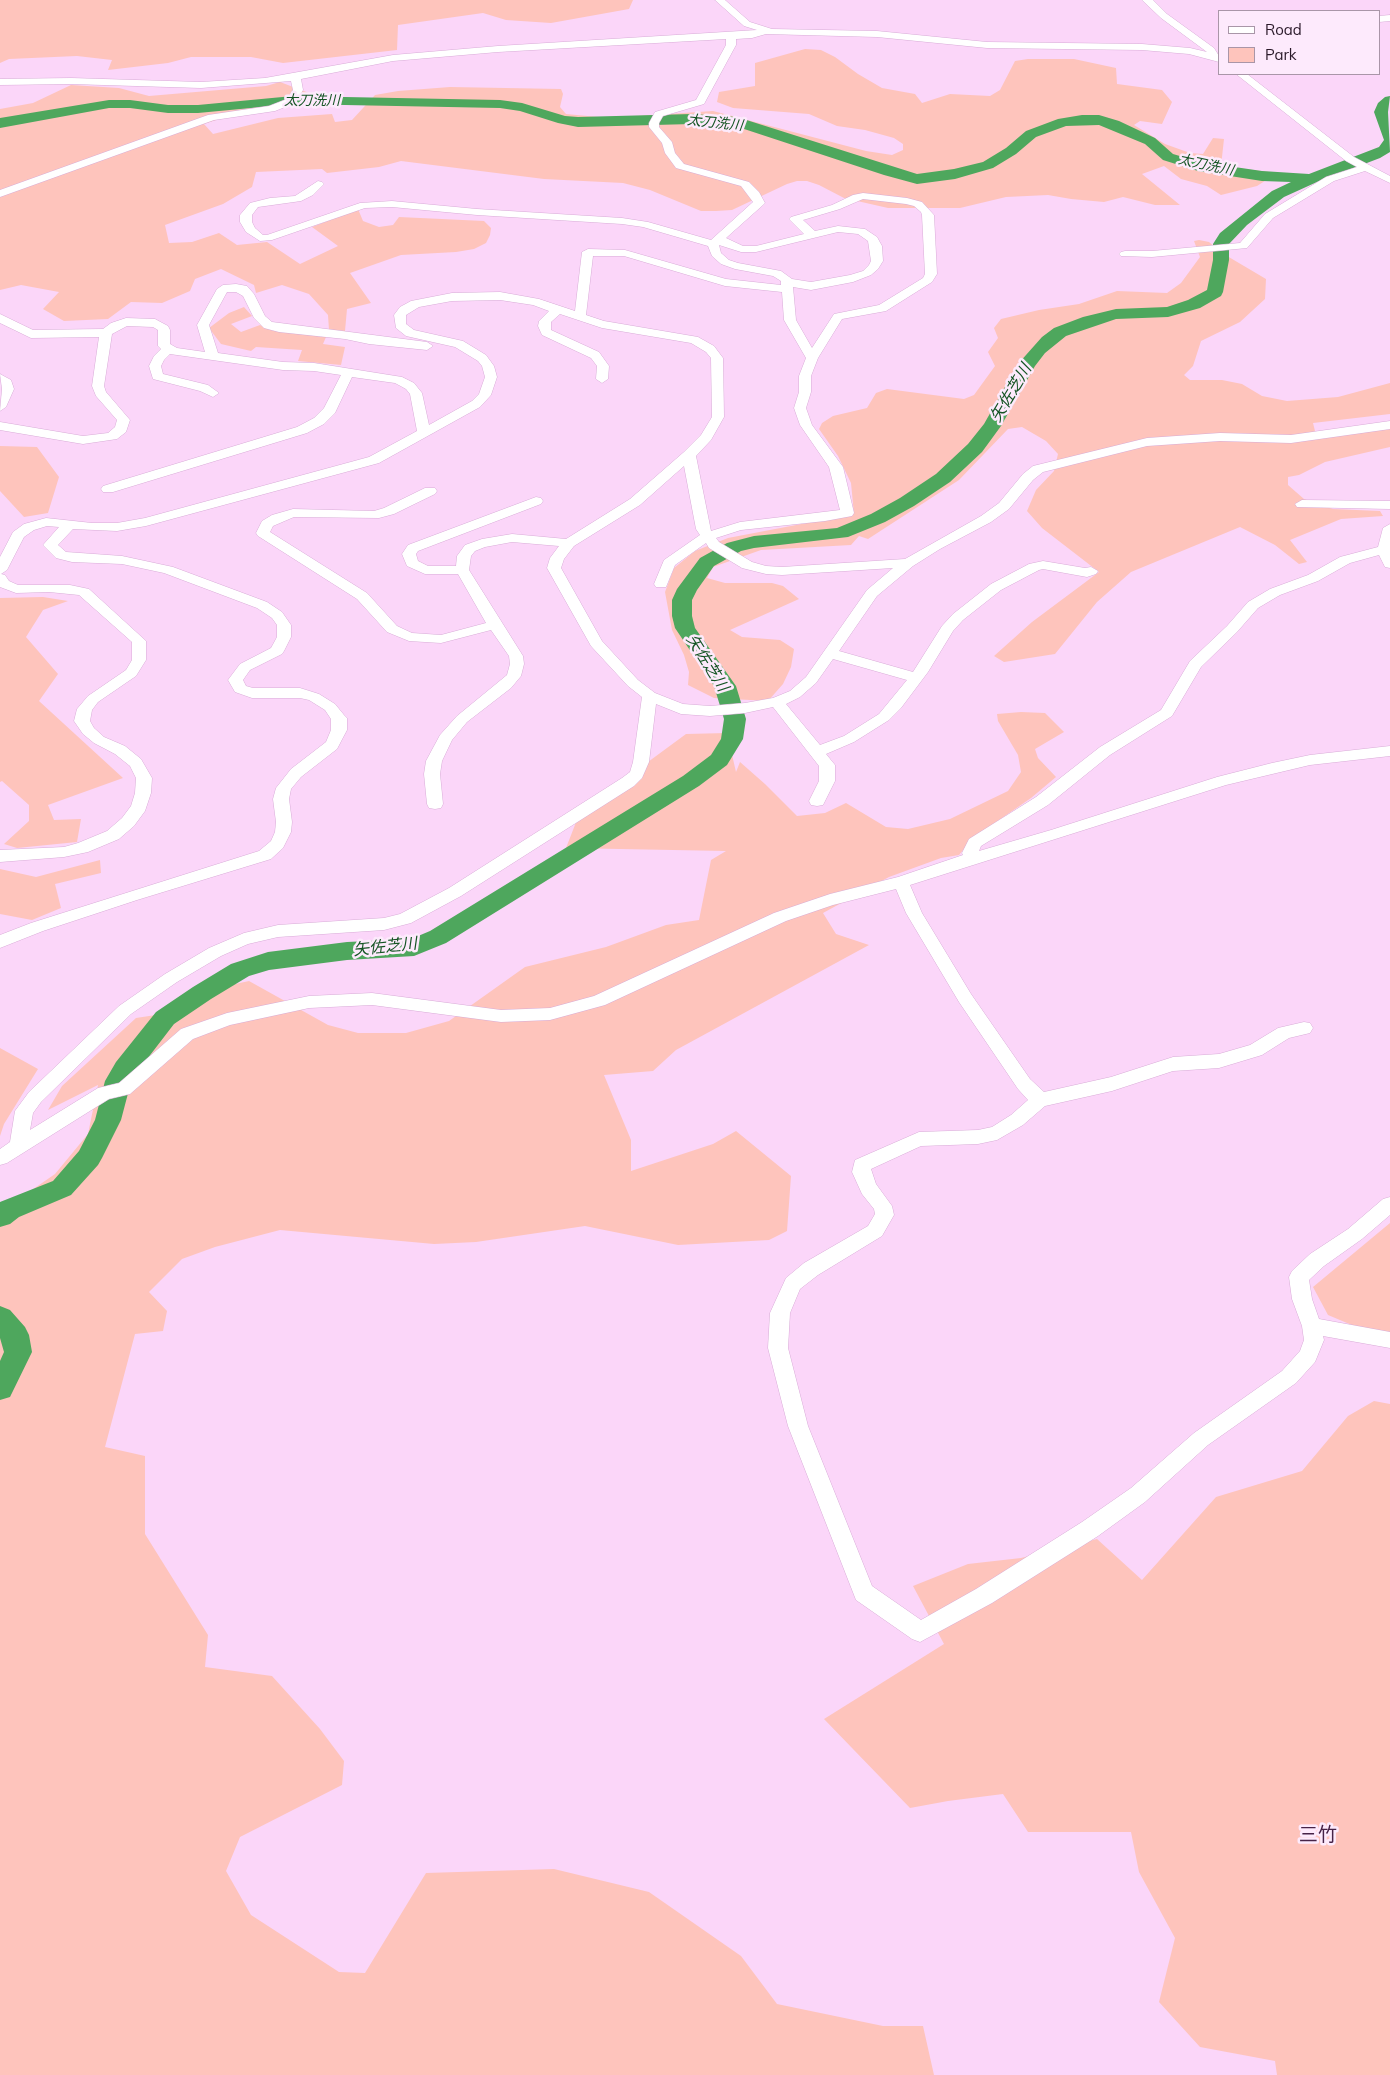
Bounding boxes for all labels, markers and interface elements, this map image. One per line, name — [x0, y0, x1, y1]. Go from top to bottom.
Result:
legend — [1218, 10, 1380, 75]
text: Road — [1265, 20, 1302, 39]
text: Park — [1265, 45, 1297, 64]
water label: 太刀洗川 — [284, 93, 340, 109]
water label: 太刀洗川 — [686, 112, 744, 134]
water label: 太刀洗川 — [1177, 151, 1235, 179]
water label: 矢佐芝川 — [986, 361, 1036, 425]
water label: 矢佐芝川 — [682, 631, 732, 695]
water label: 矢佐芝川 — [352, 934, 418, 960]
district label: 三竹 — [1299, 1824, 1337, 1846]

